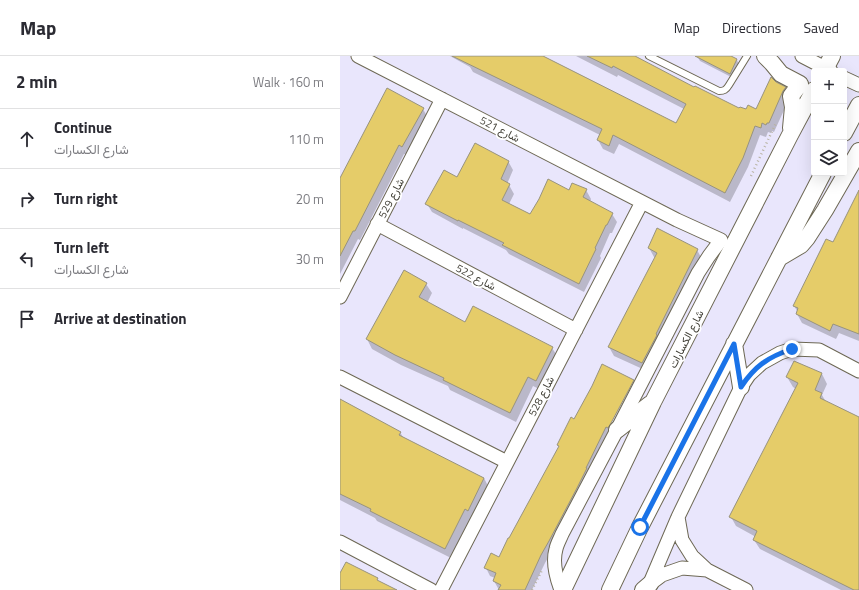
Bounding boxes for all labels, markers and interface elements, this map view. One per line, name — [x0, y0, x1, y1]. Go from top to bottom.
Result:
text: Map — [20, 13, 56, 42]
text: Map — [674, 17, 700, 38]
text: Directions — [722, 17, 781, 38]
text: Saved — [803, 17, 839, 38]
map controls — [811, 68, 847, 176]
button: + — [811, 68, 847, 104]
text: 2 min — [16, 69, 57, 95]
text: Walk · 160 m — [253, 72, 324, 92]
button: − — [811, 104, 847, 140]
street label: شارع 521 — [477, 112, 523, 146]
text: Continue — [54, 116, 112, 139]
icon: ahead — [16, 128, 38, 150]
text: 110 m — [288, 129, 324, 149]
text: شارع الكسارات — [54, 139, 129, 159]
button: layers — [811, 140, 847, 176]
street label: شارع 529 — [374, 175, 408, 221]
text: Turn right — [54, 187, 118, 210]
icon: right — [16, 188, 38, 210]
text: 20 m — [296, 189, 324, 209]
text: Turn left — [54, 236, 109, 259]
icon: left — [16, 248, 38, 270]
text: 30 m — [296, 249, 324, 269]
text: شارع الكسارات — [54, 259, 129, 279]
street label: شارع 522 — [453, 260, 499, 294]
text: Arrive at destination — [54, 307, 187, 330]
street label: شارع الكسارات — [665, 307, 708, 371]
icon: arrive — [16, 308, 38, 330]
route end — [783, 340, 801, 358]
street label: شارع 528 — [524, 373, 558, 419]
route start — [631, 518, 649, 536]

